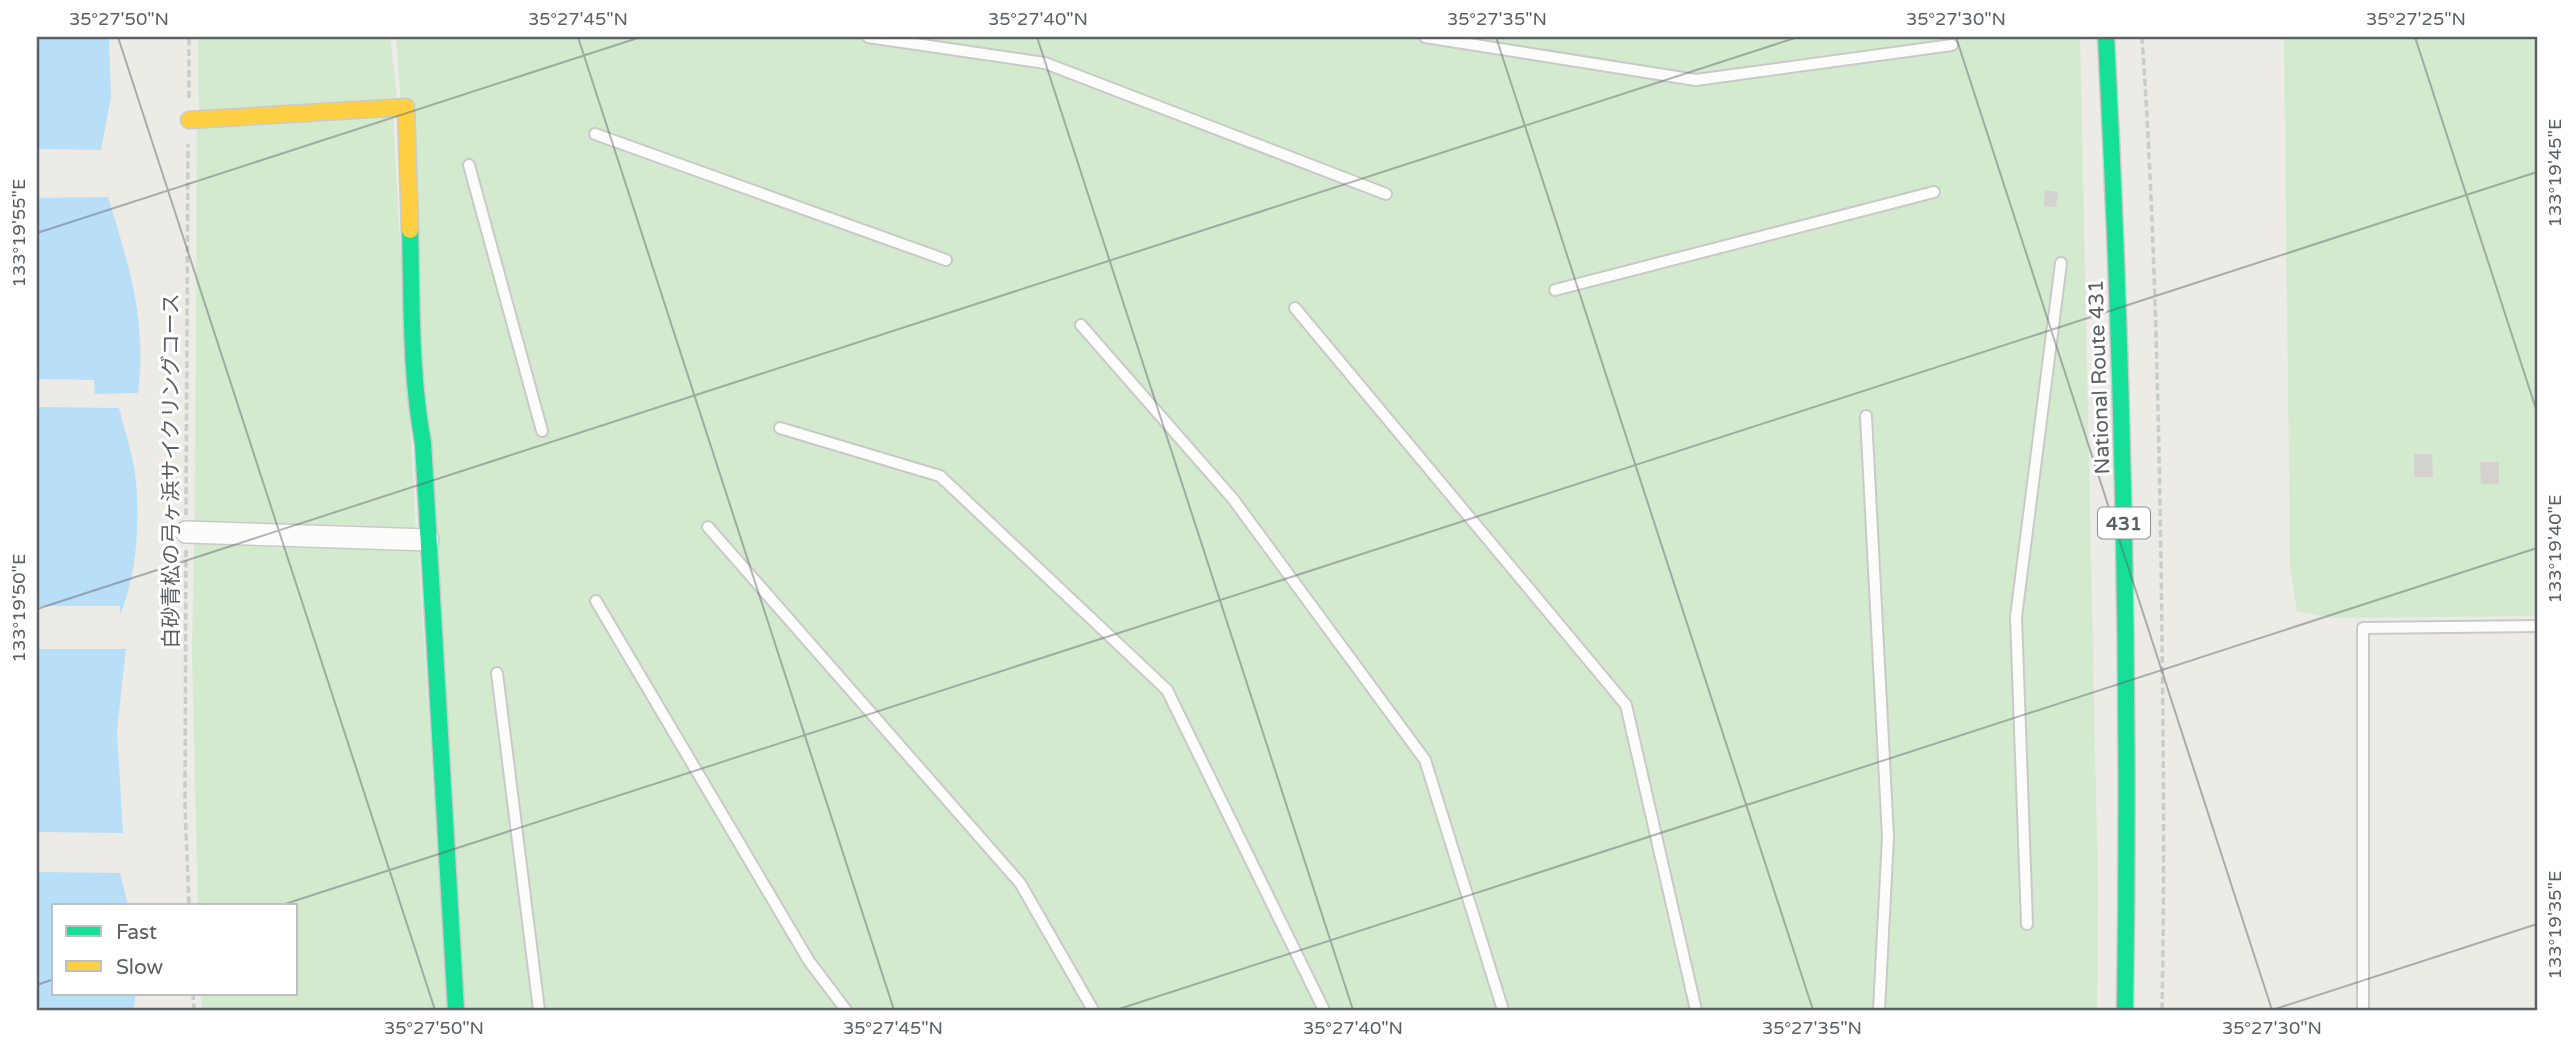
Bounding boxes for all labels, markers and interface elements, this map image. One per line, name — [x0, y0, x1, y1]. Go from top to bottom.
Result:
text: 35°27'50"N — [69, 8, 169, 30]
text: 35°27'45"N — [528, 8, 628, 30]
text: 35°27'40"N — [988, 8, 1088, 30]
text: 35°27'35"N — [1447, 8, 1547, 30]
text: 35°27'30"N — [1906, 8, 2006, 30]
text: 35°27'25"N — [2366, 8, 2466, 30]
text: 133°19'45"E — [2544, 119, 2566, 227]
text: 133°19'55"E — [8, 179, 30, 287]
street label: National Route 431 — [2084, 279, 2115, 475]
street label: 白砂青松の弓ヶ浜サイクリングコース — [159, 293, 184, 649]
text: 133°19'40"E — [2544, 495, 2566, 603]
road number: 431 — [2098, 508, 2150, 538]
text: 133°19'50"E — [8, 554, 30, 662]
text: 133°19'35"E — [2544, 871, 2566, 979]
legend — [52, 904, 298, 995]
text: Fast — [116, 920, 157, 945]
text: Slow — [116, 955, 164, 980]
text: 35°27'50"N — [384, 1017, 484, 1039]
text: 35°27'45"N — [843, 1017, 943, 1039]
text: 35°27'40"N — [1303, 1017, 1403, 1039]
text: 35°27'35"N — [1762, 1017, 1862, 1039]
text: 35°27'30"N — [2222, 1017, 2322, 1039]

